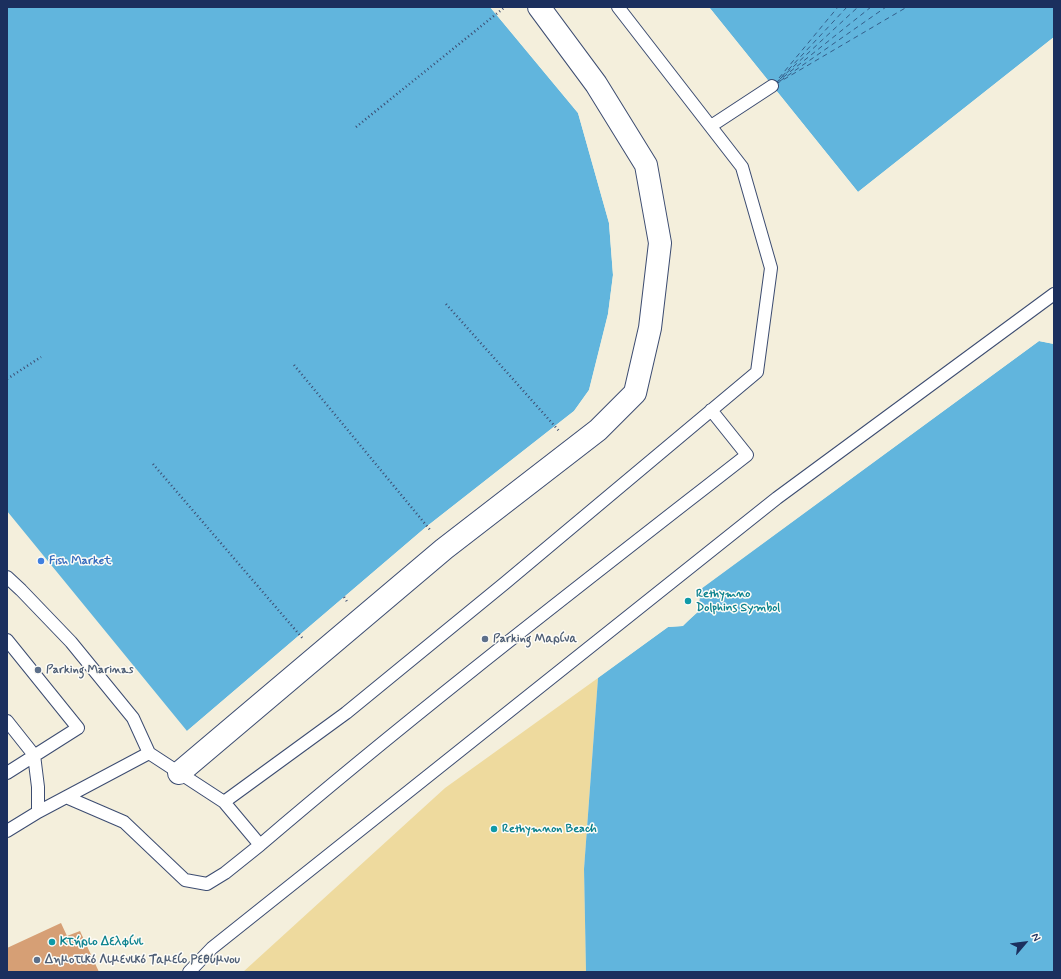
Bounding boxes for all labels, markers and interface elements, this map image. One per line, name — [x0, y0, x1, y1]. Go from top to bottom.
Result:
place label: Fish Market — [49, 554, 111, 568]
marker: Fish Market — [36, 556, 46, 566]
place label: Rethymno Dolphins Symbol — [696, 587, 780, 615]
marker: Rethymno Dolphins Symbol — [683, 596, 693, 606]
place label: Parking Μαρίνα — [493, 632, 577, 646]
marker: Parking Μαρίνα — [480, 634, 490, 644]
place label: Parking Marinas — [46, 663, 134, 677]
marker: Parking Marinas — [33, 665, 43, 675]
place label: Rethymnon Beach — [502, 822, 597, 836]
marker: Rethymnon Beach — [489, 824, 499, 834]
north arrow — [1005, 923, 1045, 963]
text: N — [1028, 931, 1043, 944]
place label: Κτήριο Δελφίνι — [60, 935, 143, 949]
marker: Κτήριο Δελφίνι — [47, 937, 57, 947]
place label: Δημοτικό Λιμενικό Ταμείο Ρεθύμνου — [45, 953, 240, 967]
marker: Δημοτικό Λιμενικό Ταμείο Ρεθύμνου — [32, 955, 42, 965]

